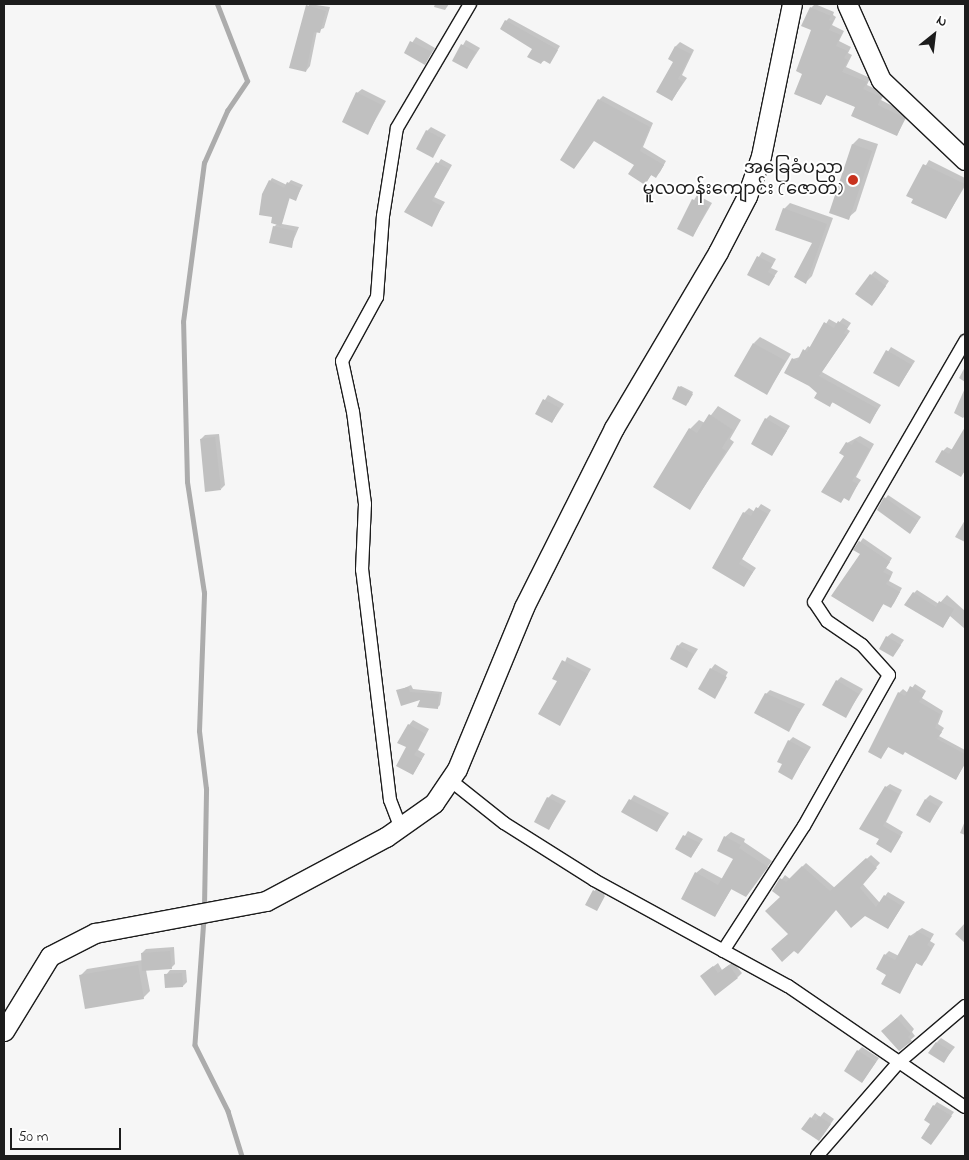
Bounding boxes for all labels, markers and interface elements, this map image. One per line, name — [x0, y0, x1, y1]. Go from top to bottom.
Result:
north arrow — [909, 10, 959, 60]
text: N — [932, 10, 951, 33]
place label: အခြေခံပညာ မူလတန်းကျောင်း (ဇောတိ) — [643, 159, 843, 202]
marker: အခြေခံပညာ မူလတန်းကျောင်း (ဇောတိ) — [847, 174, 859, 186]
scale bar — [12, 1118, 124, 1150]
text: 50 m — [18, 1126, 48, 1148]

